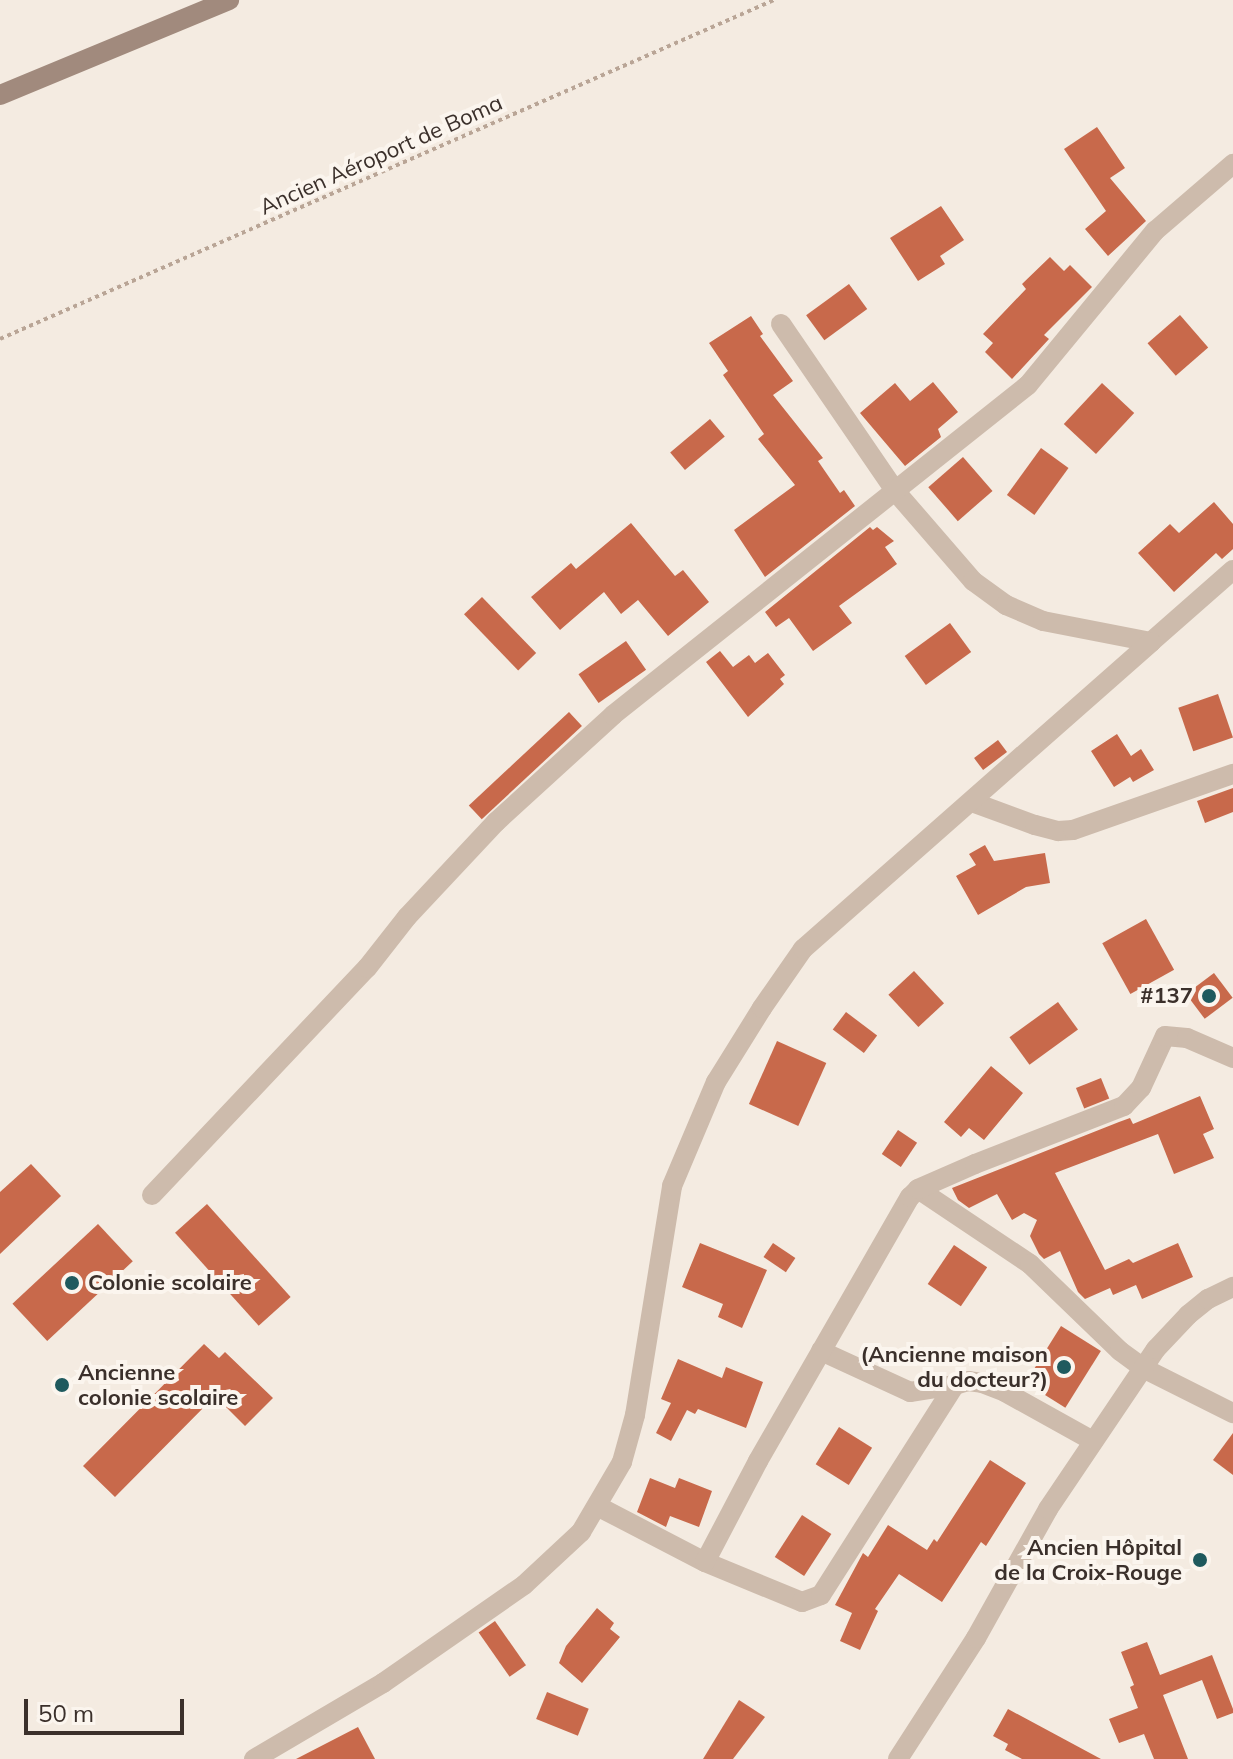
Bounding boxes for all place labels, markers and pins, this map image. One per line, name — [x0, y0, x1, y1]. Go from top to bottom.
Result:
place label: #137 — [1140, 983, 1193, 1009]
marker: #137 — [1200, 987, 1218, 1005]
place label: Colonie scolaire — [88, 1270, 252, 1296]
marker: Colonie scolaire — [63, 1274, 81, 1292]
place label: (Ancienne maison du docteur?) — [860, 1341, 1048, 1392]
marker: (Ancienne maison du docteur?) — [1055, 1358, 1073, 1376]
place label: Ancienne colonie scolaire — [78, 1359, 238, 1410]
marker: Ancienne colonie scolaire — [53, 1376, 71, 1394]
place label: Ancien Hôpital de la Croix-Rouge — [994, 1534, 1182, 1586]
marker: Ancien Hôpital de la Croix-Rouge — [1189, 1549, 1211, 1571]

